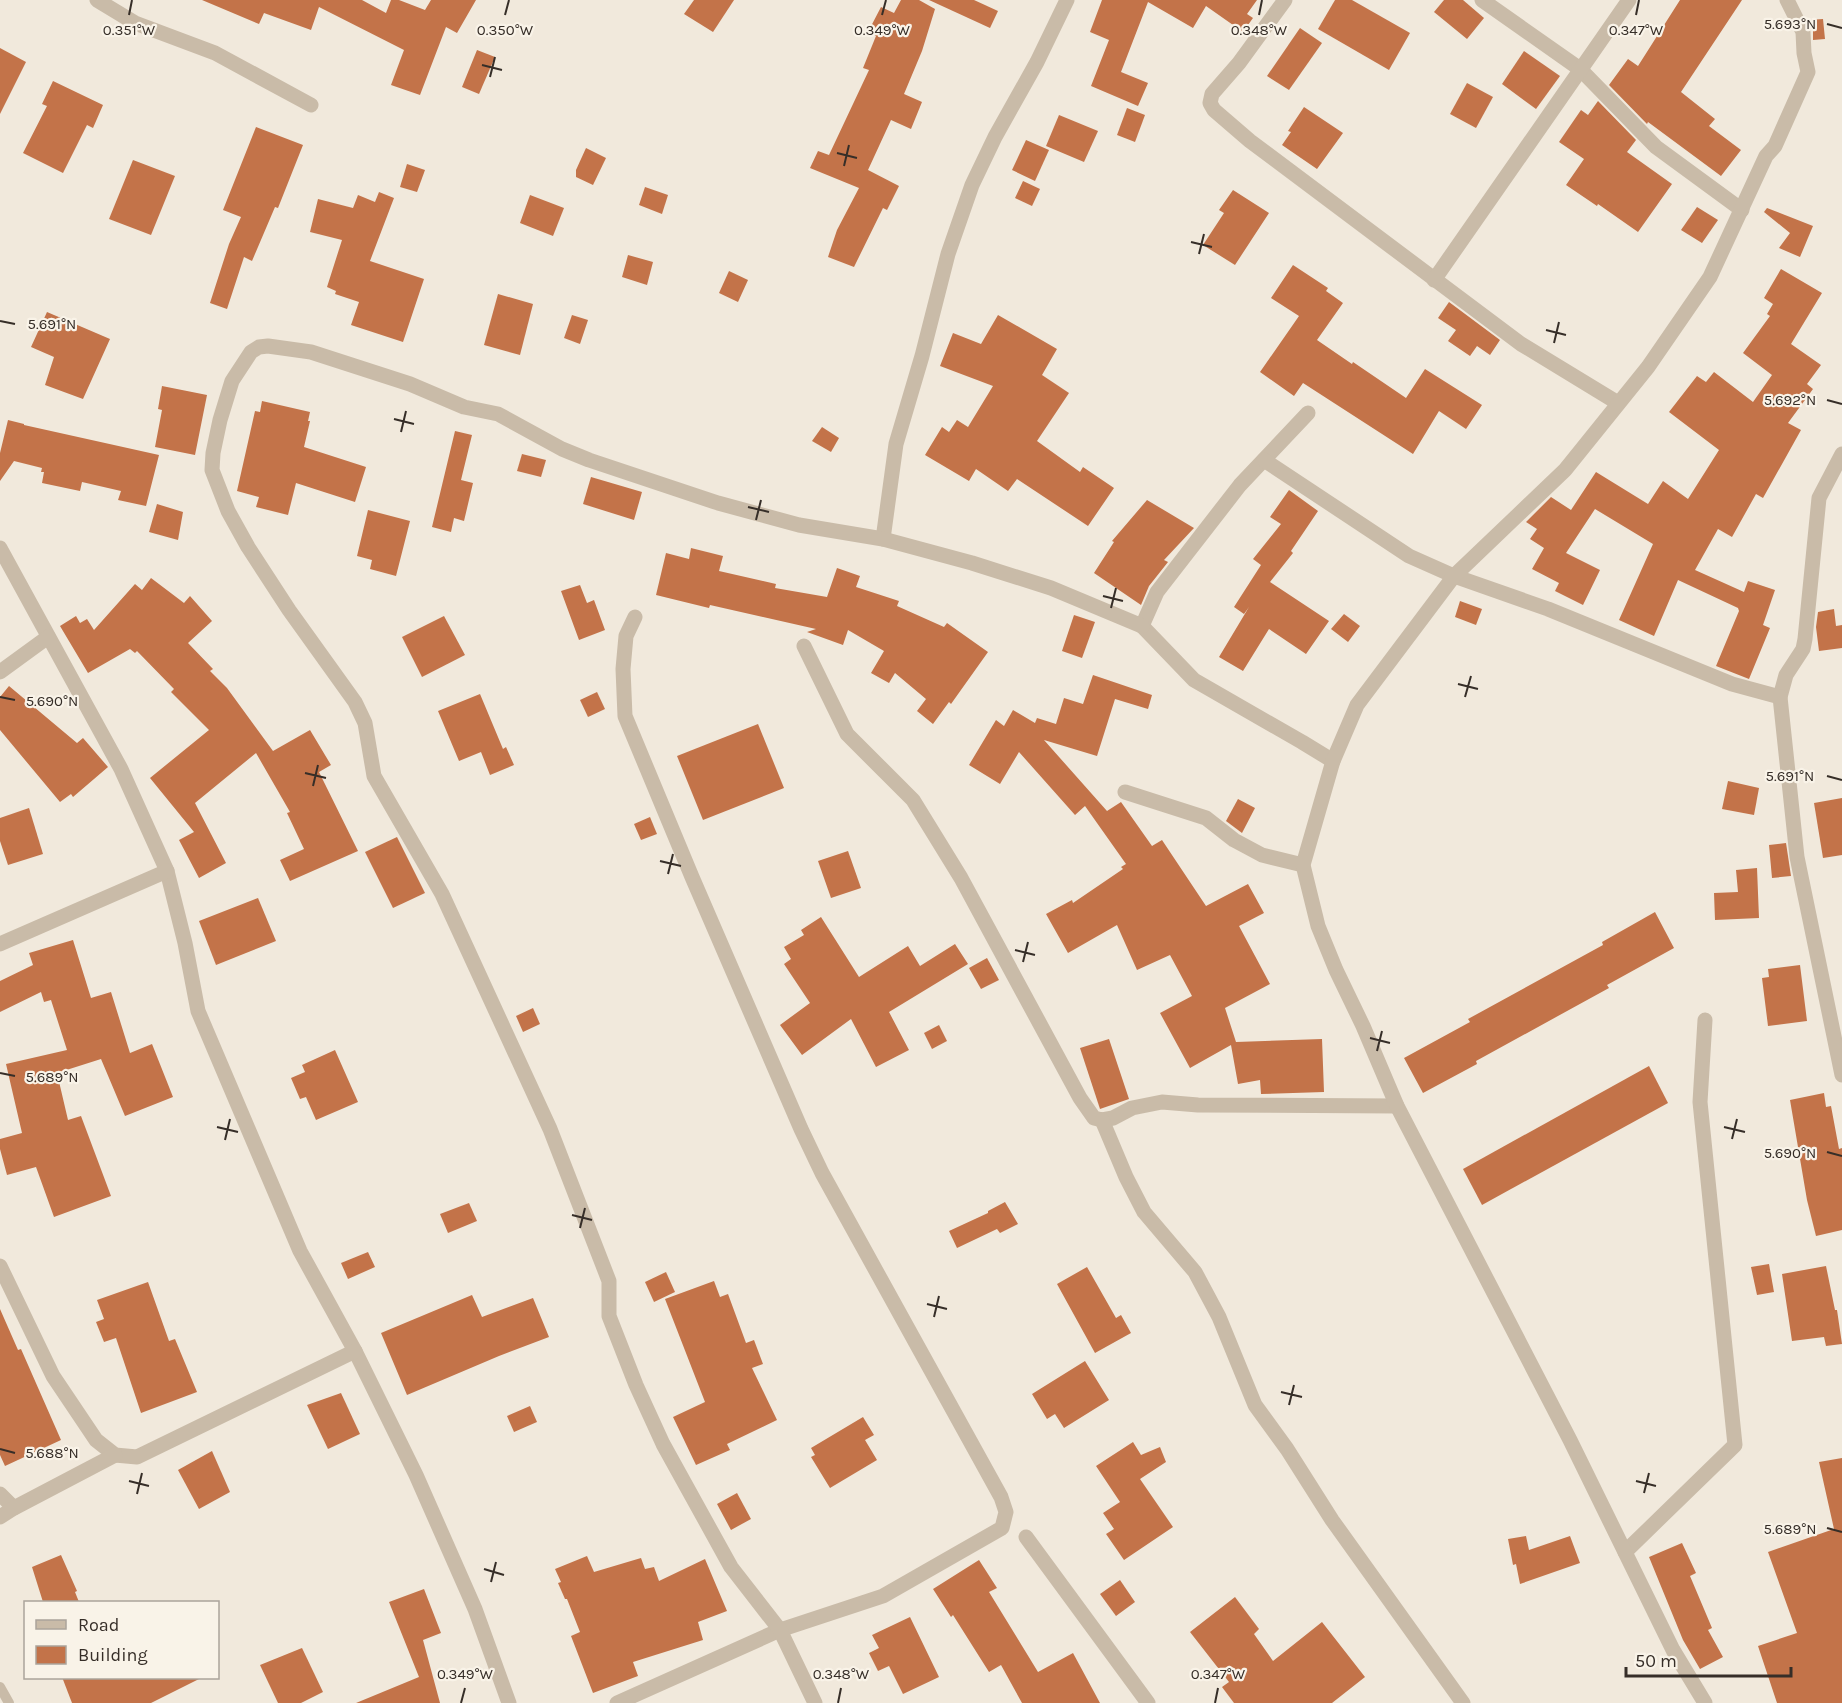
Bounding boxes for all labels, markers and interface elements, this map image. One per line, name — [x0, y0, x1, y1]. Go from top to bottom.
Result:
text: 5.693°N — [1764, 15, 1816, 33]
text: 0.351°W — [103, 21, 156, 39]
text: 0.350°W — [477, 21, 534, 39]
text: 0.349°W — [854, 21, 911, 39]
text: 0.348°W — [1231, 21, 1288, 39]
text: 0.347°W — [1609, 21, 1664, 39]
text: 5.691°N — [28, 315, 76, 333]
text: 5.692°N — [1764, 391, 1816, 409]
text: 5.690°N — [26, 692, 78, 710]
text: 5.691°N — [1766, 767, 1814, 785]
text: 5.689°N — [25, 1068, 79, 1086]
text: 5.690°N — [1764, 1144, 1816, 1162]
text: 5.688°N — [25, 1444, 79, 1462]
text: 5.689°N — [1763, 1520, 1817, 1538]
legend — [24, 1601, 219, 1679]
text: Road — [78, 1614, 119, 1636]
scale bar — [1626, 1640, 1791, 1678]
text: Building — [78, 1644, 148, 1666]
text: 50 m — [1635, 1650, 1677, 1672]
text: 0.349°W — [437, 1665, 494, 1683]
text: 0.348°W — [813, 1665, 870, 1683]
text: 0.347°W — [1191, 1665, 1246, 1683]

